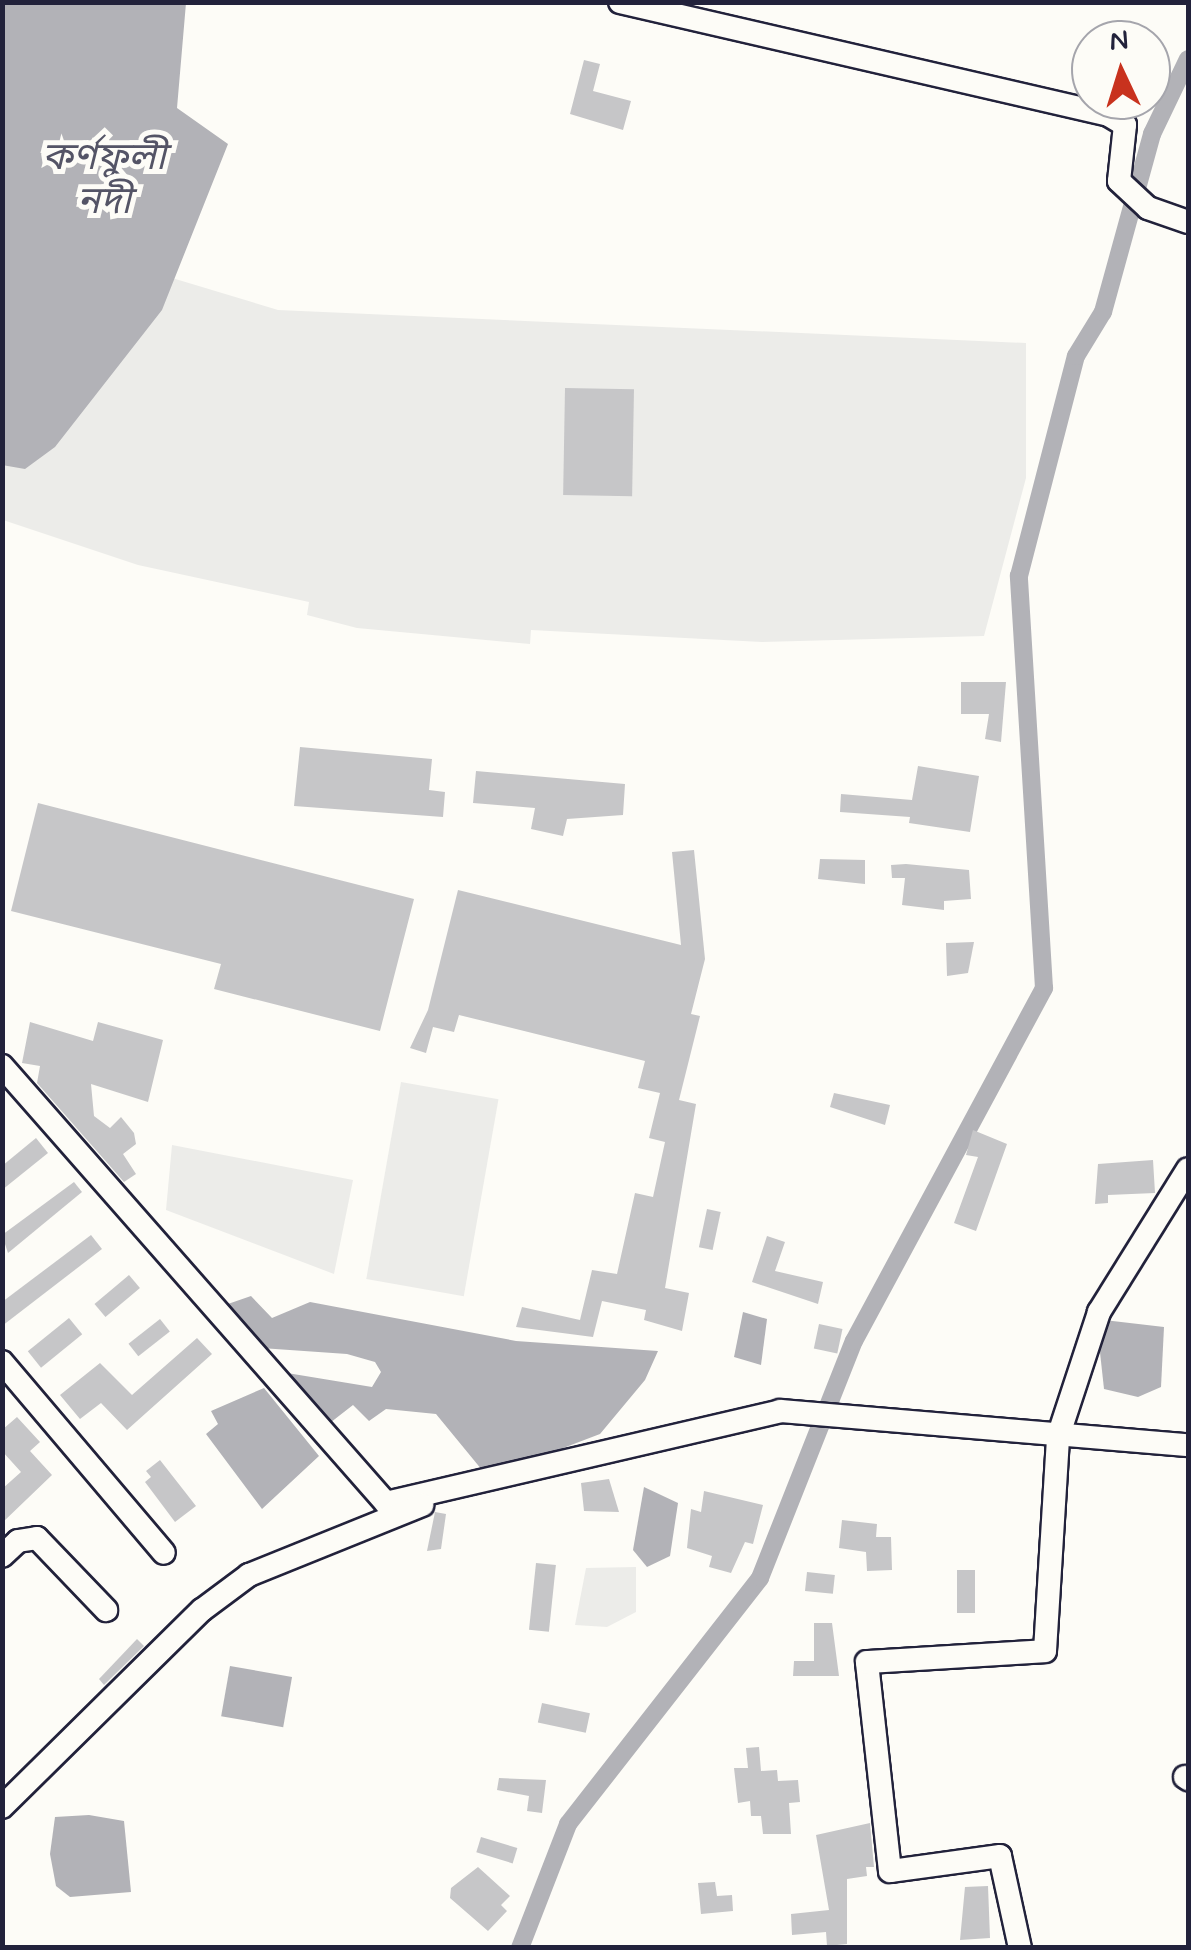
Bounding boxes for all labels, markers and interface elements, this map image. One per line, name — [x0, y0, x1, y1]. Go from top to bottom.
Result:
north arrow — [1071, 20, 1171, 120]
text: N — [1108, 22, 1130, 61]
water label: কর্ণফুলী নদী — [42, 136, 166, 225]

